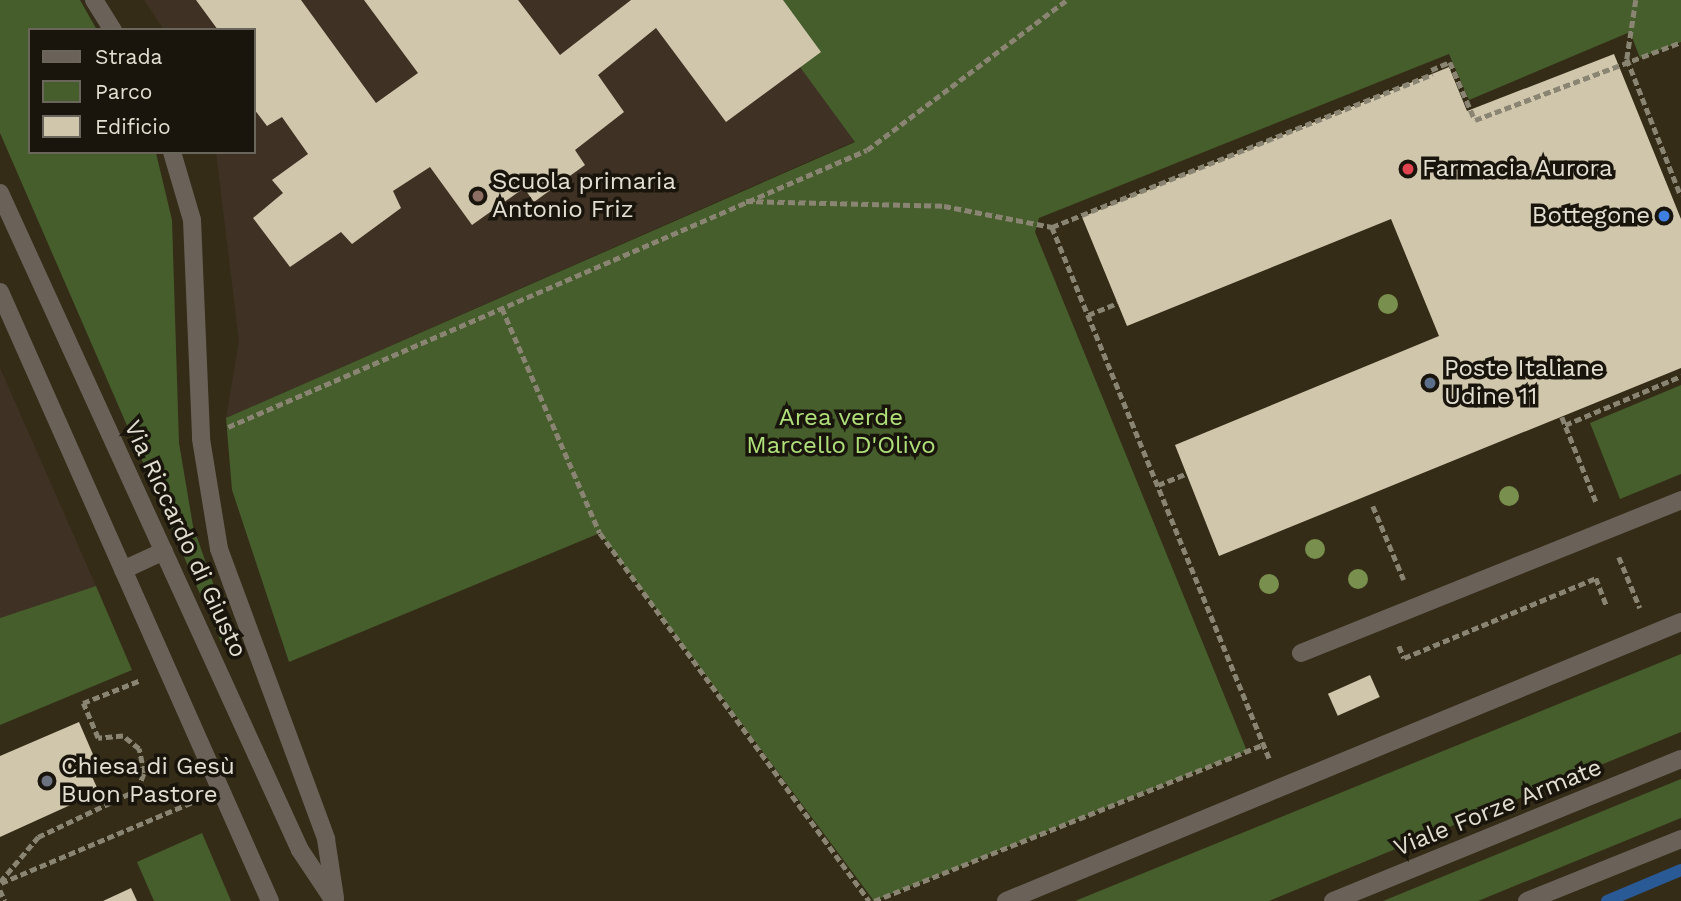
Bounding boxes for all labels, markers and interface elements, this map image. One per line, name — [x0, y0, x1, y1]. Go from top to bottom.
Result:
legend — [28, 28, 256, 154]
text: Strada — [95, 44, 162, 69]
text: Parco — [95, 79, 152, 104]
text: Edificio — [95, 114, 171, 139]
place label: Farmacia Aurora — [1422, 155, 1614, 183]
marker: Farmacia Aurora — [1400, 161, 1416, 177]
place label: Scuola primaria Antonio Friz — [492, 168, 677, 224]
marker: Scuola primaria Antonio Friz — [470, 188, 486, 204]
place label: Bottegone — [1532, 202, 1650, 230]
marker: Bottegone — [1656, 208, 1672, 224]
place label: Poste Italiane Udine 11 — [1444, 355, 1604, 411]
marker: Poste Italiane Udine 11 — [1422, 375, 1438, 391]
park label: Area verde Marcello D'Olivo — [746, 404, 936, 460]
street label: Via Riccardo di Giusto — [117, 416, 253, 662]
place label: Chiesa di Gesù Buon Pastore — [61, 753, 235, 809]
street label: Viale Forze Armate — [1389, 753, 1607, 863]
marker: Chiesa di Gesù Buon Pastore — [39, 773, 55, 789]

